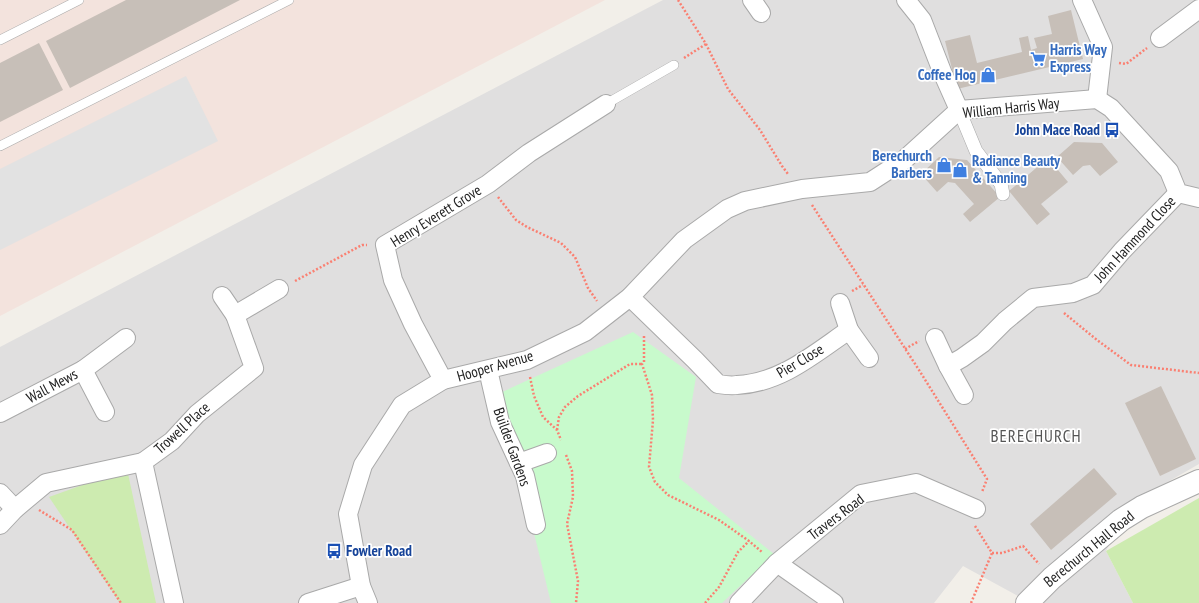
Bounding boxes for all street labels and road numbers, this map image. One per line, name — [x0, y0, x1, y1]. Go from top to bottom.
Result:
street label: William Harris Way — [962, 93, 1061, 122]
street label: Henry Everett Grove — [387, 180, 485, 251]
street label: John Hammond Close — [1089, 192, 1179, 286]
street label: Pier Close — [773, 339, 827, 382]
street label: Hooper Avenue — [454, 346, 535, 385]
street label: Wall Mews — [23, 364, 81, 407]
street label: Trowell Place — [150, 398, 213, 458]
street label: Builder Gardens — [489, 405, 535, 489]
street label: Travers Road — [804, 489, 868, 544]
street label: Berechurch Hall Road — [1040, 506, 1138, 591]

